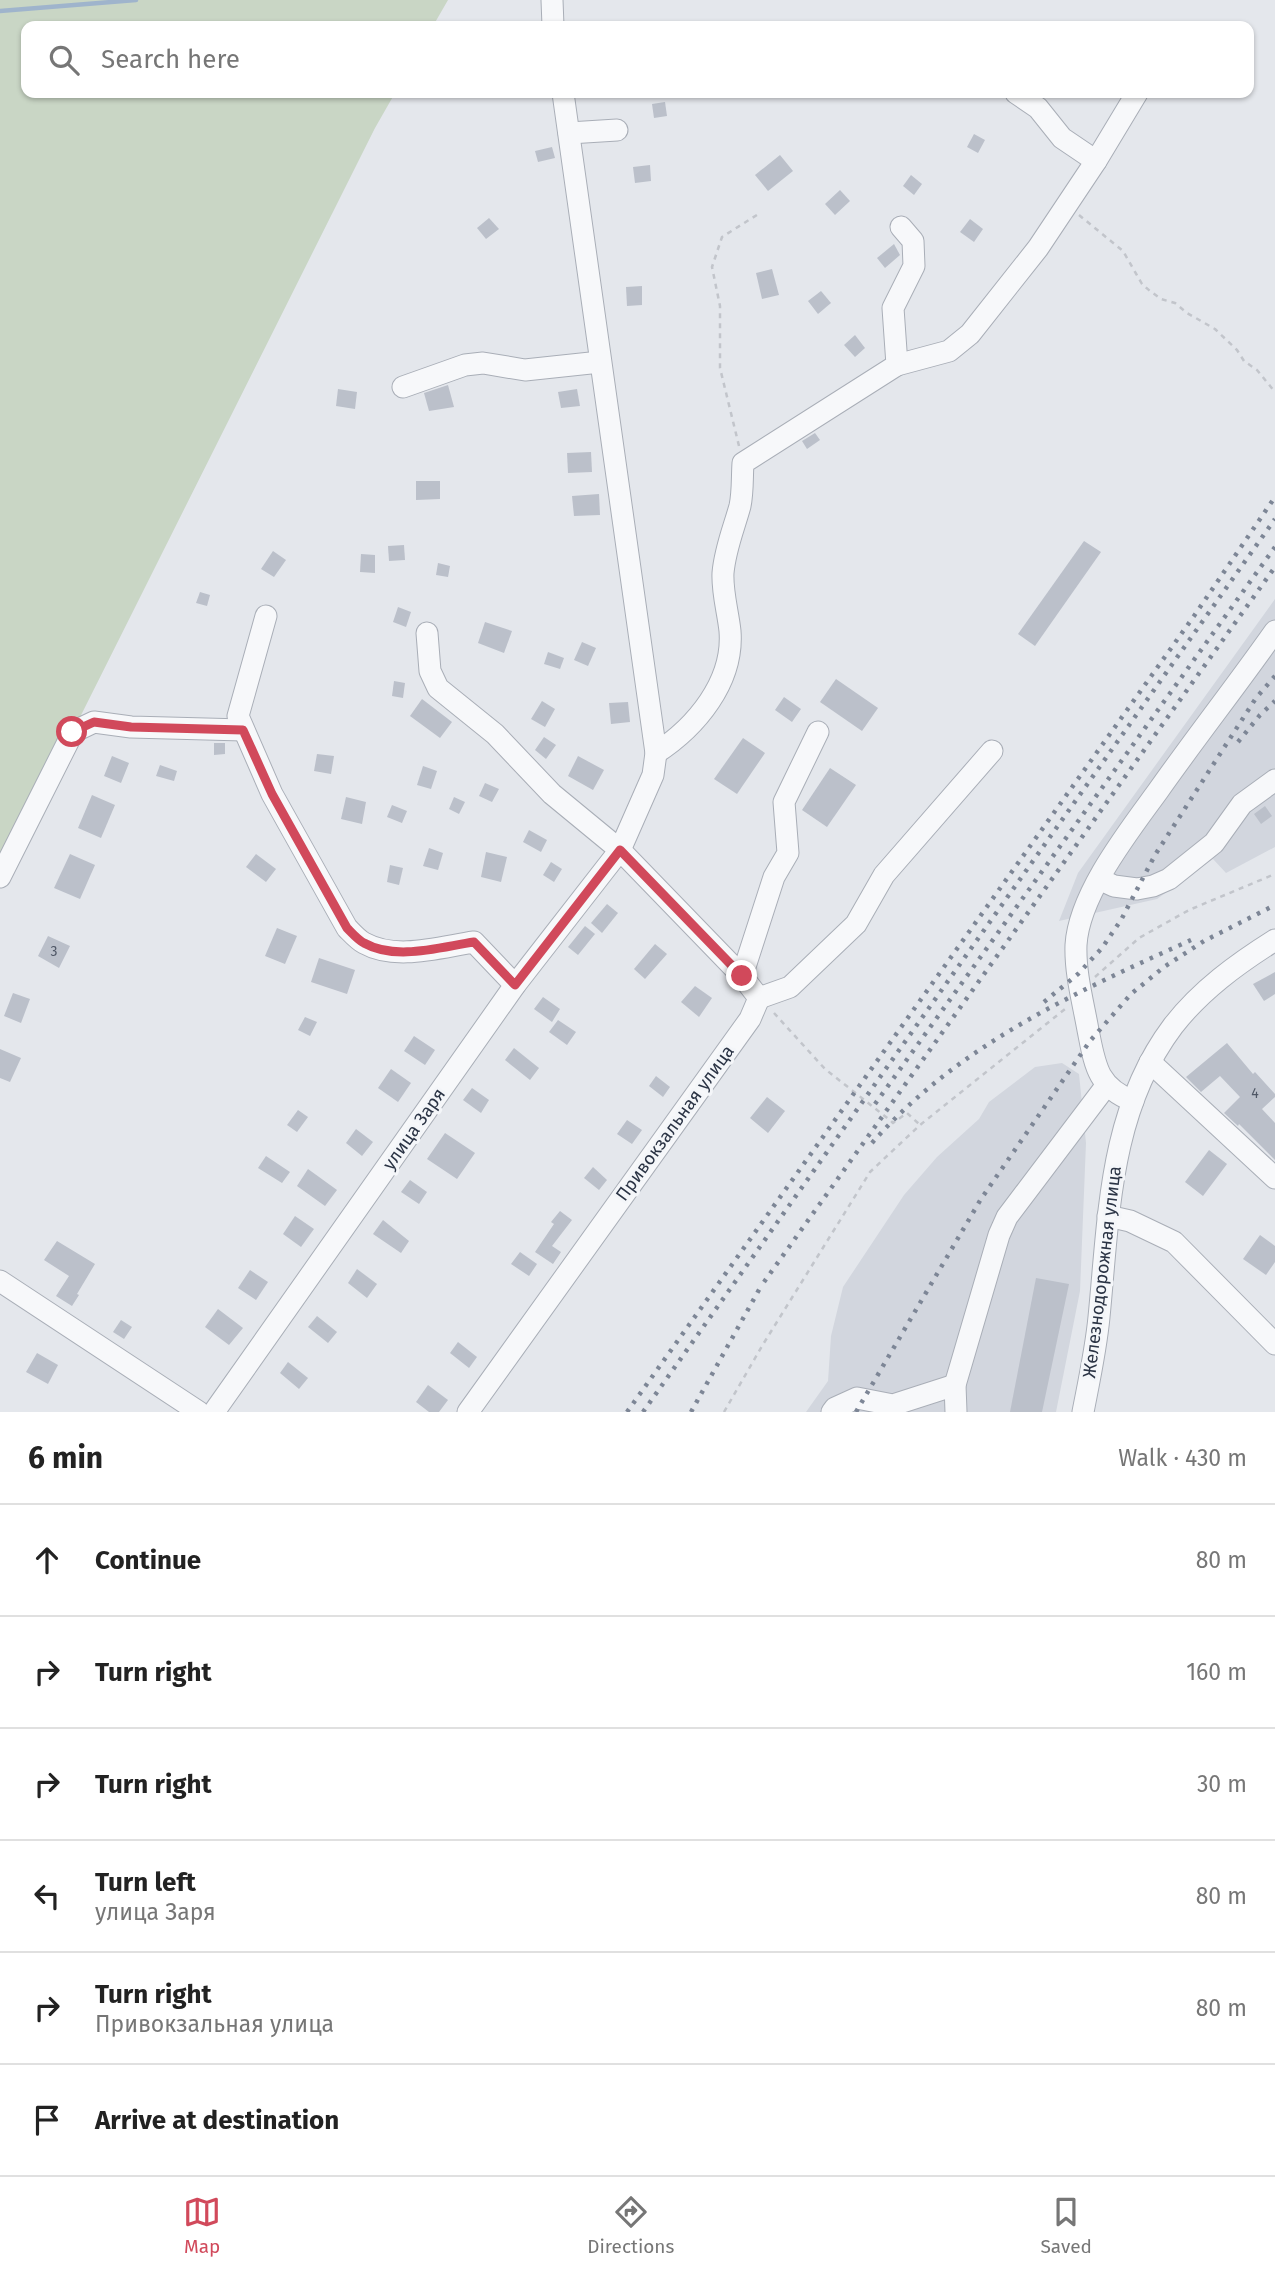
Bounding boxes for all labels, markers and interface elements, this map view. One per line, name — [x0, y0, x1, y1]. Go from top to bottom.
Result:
search box — [21, 21, 1254, 98]
icon: search — [45, 41, 83, 79]
text: Search here — [101, 44, 240, 75]
route start — [56, 716, 87, 747]
house number: 3 — [51, 943, 58, 960]
route end — [726, 960, 757, 991]
street label: Привокзальная улица — [611, 1041, 739, 1205]
street label: улица Заря — [378, 1084, 450, 1174]
house number: 4 — [1251, 1085, 1259, 1102]
street label: Железнодорожная улица — [1078, 1165, 1126, 1379]
text: 6 min — [28, 1440, 103, 1476]
text: Walk · 430 m — [1118, 1444, 1247, 1472]
icon: ahead — [28, 1541, 66, 1579]
text: Continue — [95, 1545, 201, 1576]
text: 80 m — [1196, 1546, 1247, 1574]
icon: right — [28, 1653, 66, 1691]
text: Turn right — [95, 1657, 212, 1688]
text: 160 m — [1186, 1658, 1247, 1686]
icon: right — [28, 1765, 66, 1803]
text: Turn right — [95, 1769, 212, 1800]
text: 30 m — [1197, 1770, 1247, 1798]
text: Turn left — [95, 1867, 196, 1898]
icon: left — [28, 1877, 66, 1915]
text: 80 m — [1196, 1882, 1247, 1910]
text: улица Заря — [95, 1898, 216, 1926]
text: Turn right — [95, 1979, 212, 2010]
icon: right — [28, 1989, 66, 2027]
text: 80 m — [1196, 1994, 1247, 2022]
text: Привокзальная улица — [95, 2010, 334, 2038]
icon: arrive — [28, 2101, 66, 2139]
text: Arrive at destination — [95, 2105, 339, 2136]
tab: Map — [183, 2193, 221, 2258]
tab: Directions — [587, 2193, 674, 2258]
tab: Saved — [1041, 2193, 1092, 2258]

